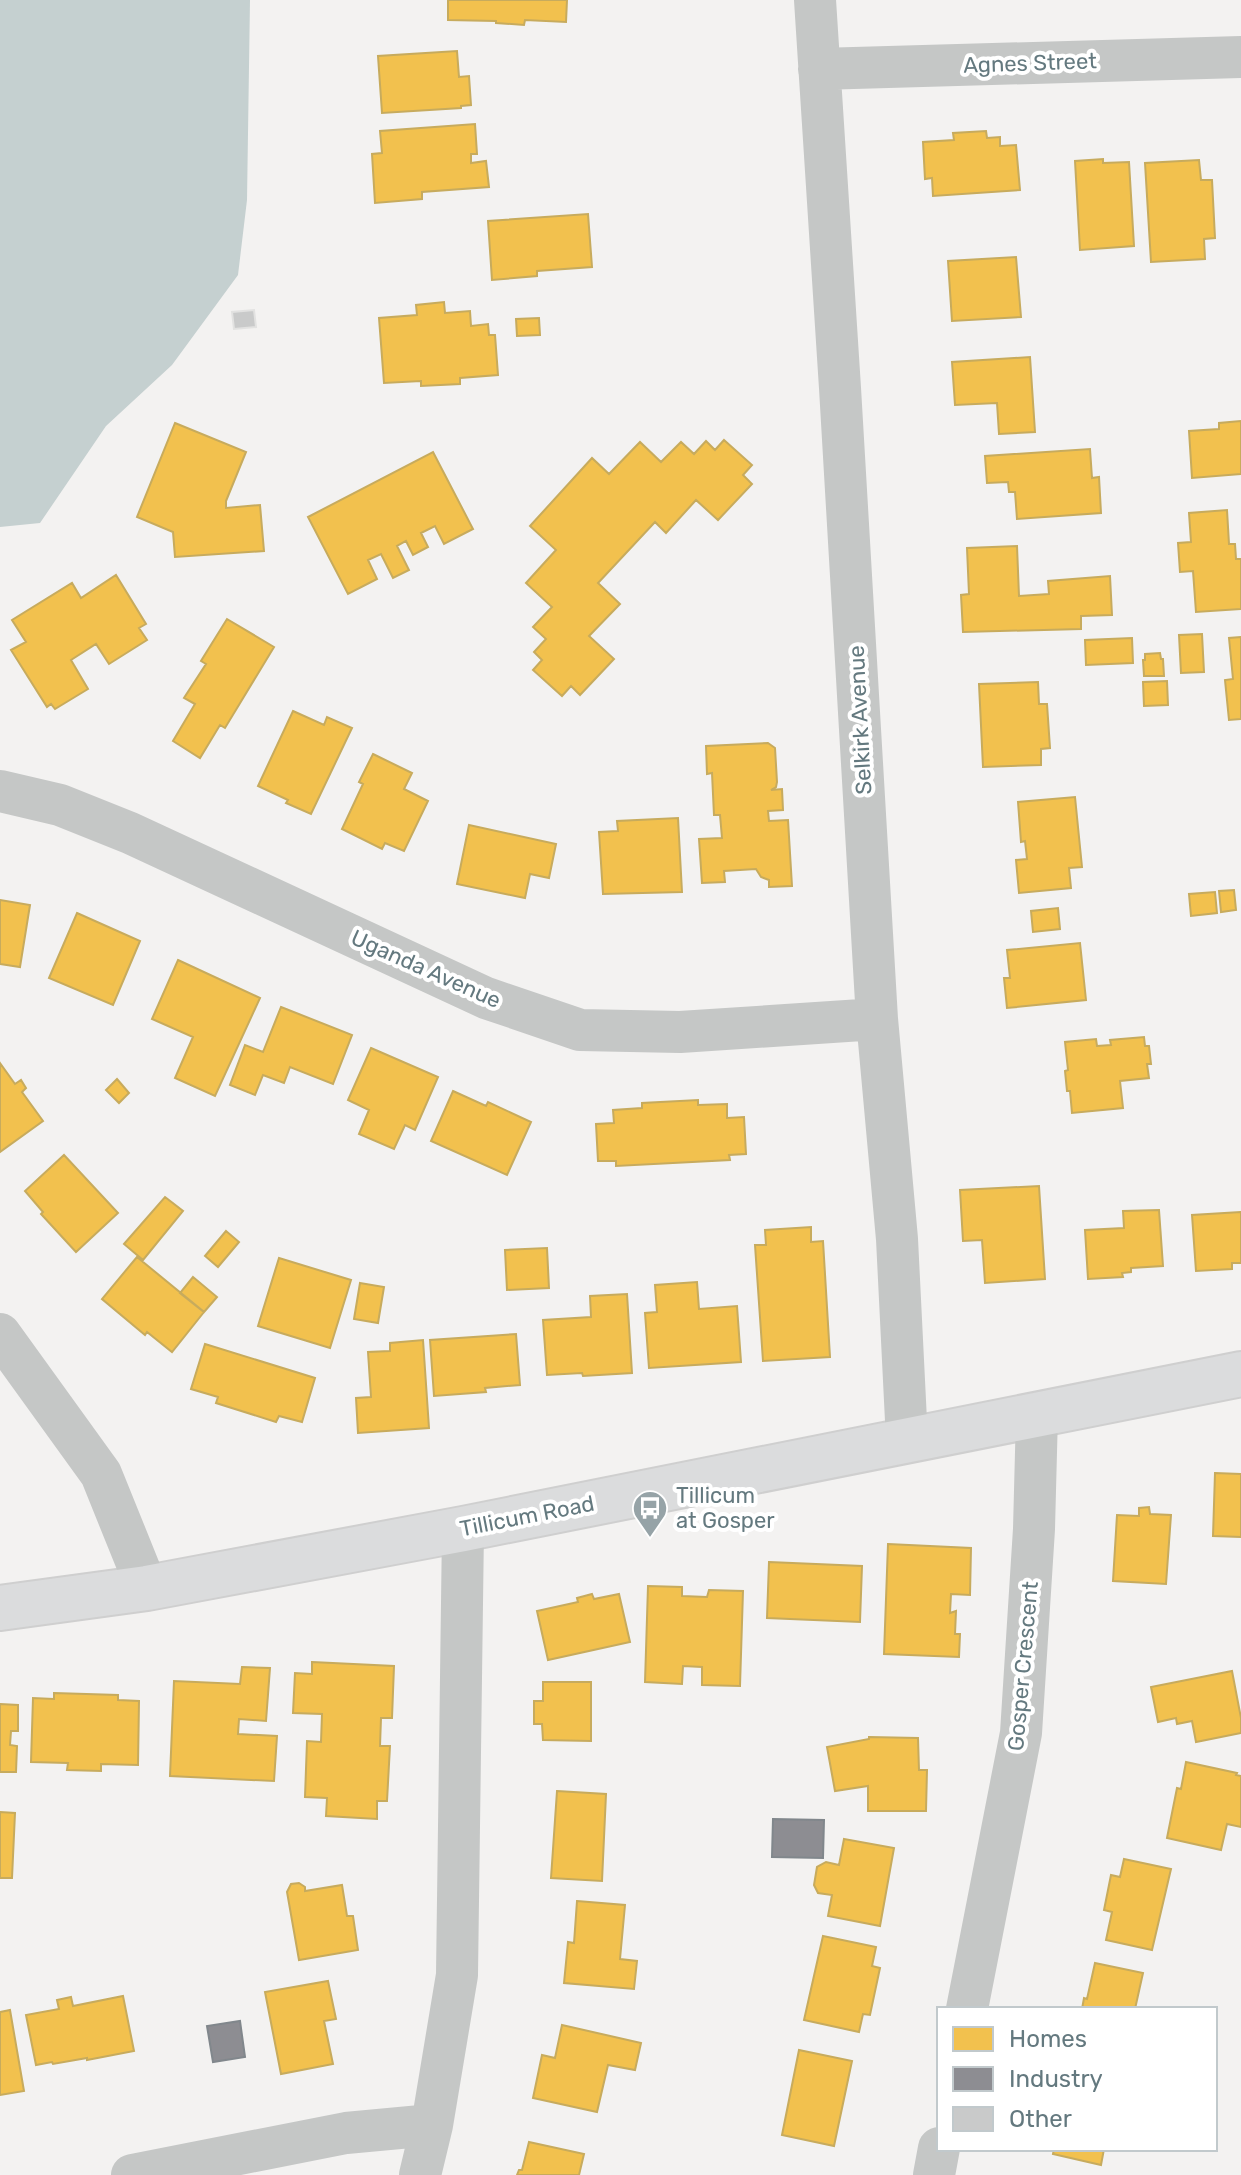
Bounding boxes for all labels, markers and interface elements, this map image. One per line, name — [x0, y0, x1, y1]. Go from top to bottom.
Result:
street label: Agnes Street — [963, 47, 1098, 79]
street label: Selkirk Avenue — [843, 645, 877, 795]
street label: Uganda Avenue — [347, 924, 505, 1014]
place label: Tillicum at Gosper — [676, 1482, 775, 1534]
bus stop icon: Tillicum at Gosper — [631, 1489, 669, 1539]
street label: Tillicum Road — [457, 1490, 597, 1542]
street label: Gosper Crescent — [1002, 1580, 1044, 1752]
legend — [937, 2007, 1217, 2151]
text: Homes — [1009, 2025, 1087, 2053]
text: Industry — [1009, 2065, 1103, 2093]
text: Other — [1009, 2105, 1072, 2133]

